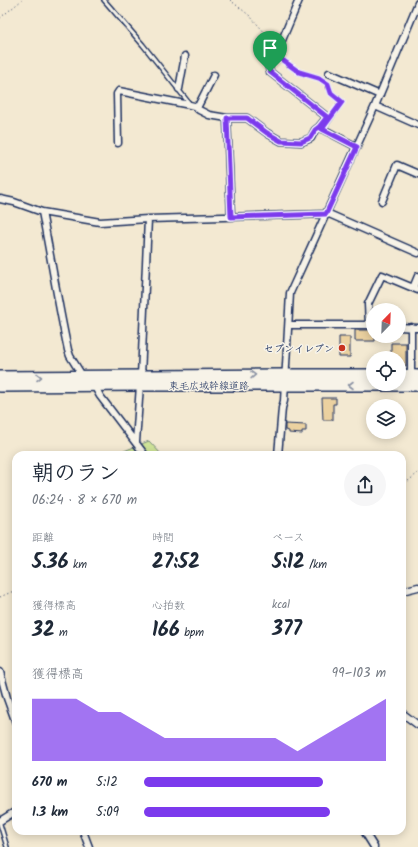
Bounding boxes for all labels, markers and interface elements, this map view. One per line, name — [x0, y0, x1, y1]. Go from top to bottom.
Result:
pin — [253, 31, 287, 72]
icon: arrive — [259, 37, 281, 59]
north arrow — [366, 303, 406, 343]
map controls — [366, 303, 406, 439]
place label: セブンイレブン — [264, 341, 334, 357]
marker: セブンイレブン — [337, 343, 347, 353]
button: locate — [366, 351, 406, 391]
one-way arrow — [250, 371, 256, 379]
one-way arrow — [36, 373, 42, 381]
street label: 東毛広域幹線道路 — [169, 378, 249, 394]
one-way arrow — [348, 381, 354, 389]
button: layers — [366, 399, 406, 439]
text: 朝のラン — [32, 457, 120, 492]
button: share — [344, 464, 386, 506]
text: 06:24 · 8 × 670 m — [32, 490, 137, 511]
text: 距離 — [32, 529, 54, 547]
text: 時間 — [152, 529, 174, 547]
text: ペース — [272, 529, 304, 547]
text: 5.36 — [32, 547, 69, 579]
text: 27:52 — [152, 547, 200, 579]
text: 5:12 — [272, 547, 305, 579]
text: km — [69, 556, 87, 574]
text: /km — [305, 556, 327, 574]
text: kcal — [272, 596, 290, 614]
text: 獲得標高 — [32, 597, 76, 615]
text: 心拍数 — [152, 597, 185, 615]
text: 377 — [272, 614, 302, 646]
text: 32 — [32, 615, 55, 647]
text: 166 — [152, 615, 180, 647]
text: m — [55, 624, 68, 642]
text: bpm — [180, 624, 204, 642]
text: 99–103 m — [332, 663, 386, 684]
text: 獲得標高 — [32, 664, 84, 685]
text: 670 m — [32, 772, 68, 793]
text: 5:12 — [96, 772, 118, 793]
text: 1.3 km — [32, 802, 68, 823]
text: 5:09 — [96, 802, 119, 823]

